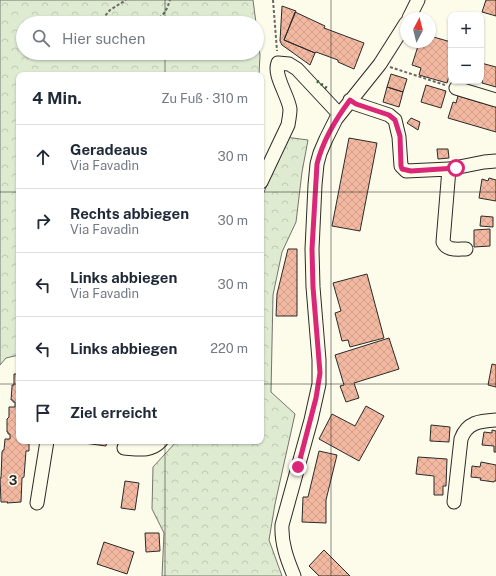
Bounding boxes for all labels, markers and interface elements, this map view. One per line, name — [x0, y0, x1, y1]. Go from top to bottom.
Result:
north arrow — [400, 12, 436, 48]
map controls — [448, 12, 484, 84]
button: + — [448, 12, 484, 48]
search box — [16, 16, 264, 60]
icon: search — [30, 27, 52, 49]
text: Hier suchen — [62, 30, 145, 47]
button: − — [448, 48, 484, 84]
text: 4 Min. — [32, 88, 82, 108]
text: Zu Fuß · 310 m — [161, 91, 248, 106]
text: Geradeaus — [70, 141, 148, 158]
icon: ahead — [32, 146, 54, 168]
text: 30 m — [218, 149, 248, 164]
text: Via Favadìn — [70, 158, 139, 173]
route start — [447, 159, 465, 177]
text: Rechts abbiegen — [70, 205, 189, 222]
icon: right — [32, 210, 54, 232]
text: 30 m — [218, 213, 248, 228]
text: Via Favadìn — [70, 222, 139, 237]
text: Links abbiegen — [70, 269, 177, 286]
icon: left — [32, 274, 54, 296]
text: 30 m — [218, 277, 248, 292]
text: Via Favadìn — [70, 286, 139, 301]
icon: left — [32, 338, 54, 360]
text: Links abbiegen — [70, 340, 177, 357]
text: 220 m — [210, 341, 248, 356]
icon: arrive — [32, 402, 54, 424]
text: Ziel erreicht — [70, 404, 157, 421]
route end — [289, 458, 307, 476]
text: 3 — [9, 473, 18, 488]

